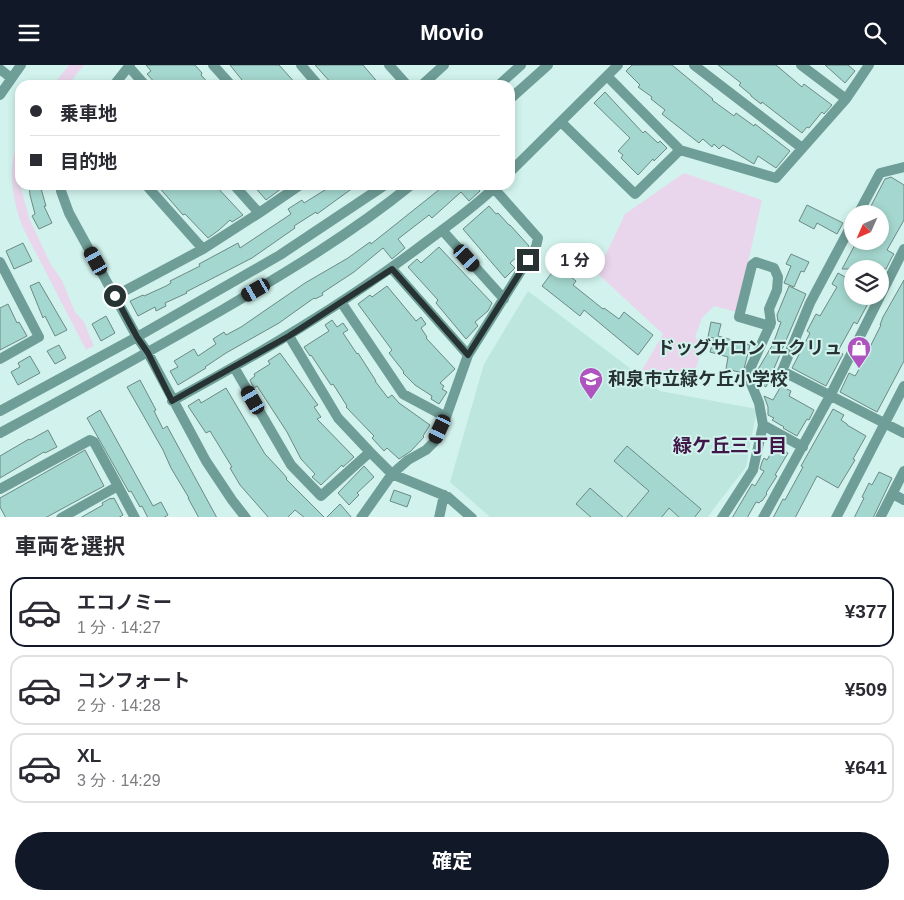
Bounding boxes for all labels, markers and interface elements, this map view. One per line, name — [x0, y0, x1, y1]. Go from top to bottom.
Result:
icon: menu — [15, 19, 43, 47]
icon: search — [861, 19, 889, 47]
text: Movio — [420, 20, 484, 45]
text: 乗車地 — [60, 103, 117, 124]
text: 目的地 — [60, 151, 117, 172]
north arrow — [844, 205, 889, 250]
map controls — [844, 205, 889, 305]
car — [451, 242, 482, 274]
callout: 1 分 — [546, 243, 606, 277]
car — [82, 244, 109, 278]
route end — [517, 249, 539, 271]
text: 1 分 — [560, 252, 590, 269]
button: layers — [844, 260, 889, 305]
car — [239, 276, 272, 304]
route start — [104, 285, 126, 307]
shop icon: ドッグサロン エクリュ — [846, 335, 872, 369]
place label: ドッグサロン エクリュ — [657, 338, 842, 358]
school or university icon: 和泉市立緑ケ丘小学校 — [578, 366, 604, 400]
place label: 和泉市立緑ケ丘小学校 — [608, 369, 788, 389]
car — [239, 383, 266, 417]
car — [426, 412, 453, 446]
district label: 緑ケ丘三丁目 — [673, 435, 787, 456]
text: 車両を選択 — [15, 534, 125, 559]
icon: car — [17, 590, 62, 635]
text: エコノミー — [77, 592, 172, 613]
text: ¥377 — [845, 601, 887, 622]
text: 1 分 · 14:27 — [77, 619, 161, 636]
icon: car — [17, 668, 62, 713]
text: コンフォート — [77, 670, 190, 691]
text: ¥509 — [845, 679, 887, 700]
text: 2 分 · 14:28 — [77, 697, 161, 714]
text: XL — [77, 745, 101, 766]
icon: car — [17, 746, 62, 791]
text: ¥641 — [845, 757, 887, 778]
text: 3 分 · 14:29 — [77, 772, 161, 789]
button: 確定 — [15, 832, 889, 890]

